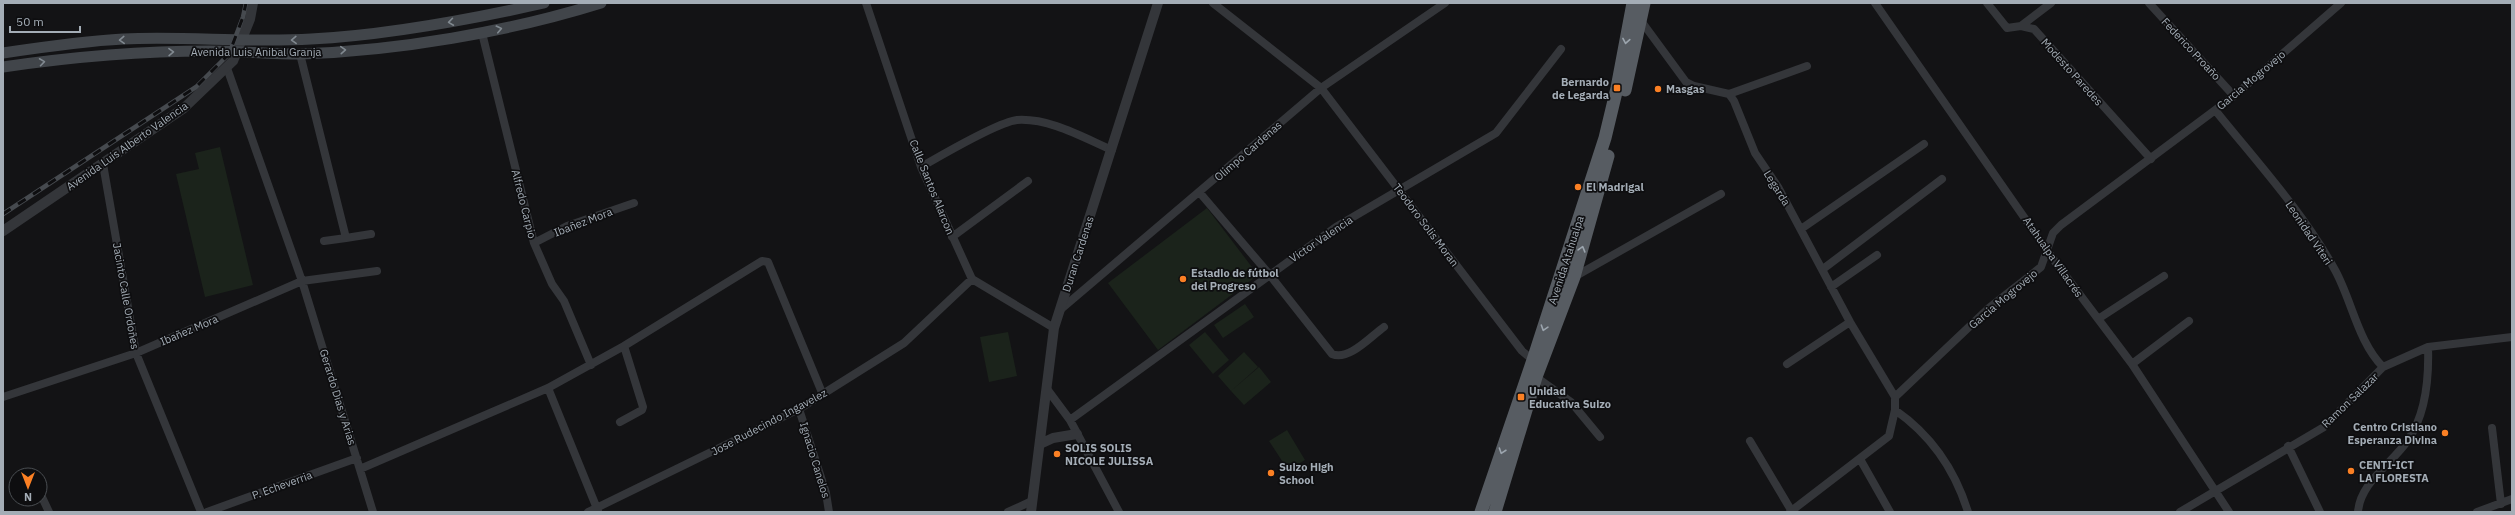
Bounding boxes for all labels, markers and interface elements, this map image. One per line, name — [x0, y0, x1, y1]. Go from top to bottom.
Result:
scale bar — [10, 8, 80, 34]
text: 50 m — [16, 14, 44, 29]
street label: Federico Proaño — [2158, 15, 2224, 83]
one-way arrow — [448, 17, 454, 26]
one-way arrow — [496, 26, 503, 34]
one-way arrow — [119, 35, 125, 44]
one-way arrow — [291, 36, 297, 44]
street label: Modesto Paredes — [2038, 36, 2106, 108]
one-way arrow — [1622, 38, 1631, 45]
street label: Avenida Luis Anibal Granja — [191, 45, 321, 59]
one-way arrow — [340, 46, 346, 55]
street label: Garcia Mogrovejo — [2214, 47, 2288, 113]
one-way arrow — [168, 48, 174, 56]
one-way arrow — [38, 58, 45, 67]
place label: Bernardo de Legarda — [1552, 75, 1609, 102]
place label: Masgas — [1666, 82, 1705, 96]
marker: Bernardo de Legarda — [1612, 83, 1622, 93]
marker: Masgas — [1653, 84, 1663, 94]
street label: Avenida Luis Alberto Valencia — [64, 99, 191, 193]
street label: Olimpo Cardenas — [1211, 118, 1285, 184]
street label: Calle Santos Alarcon — [906, 137, 958, 237]
street label: Alfredo Carpio — [509, 168, 539, 240]
street label: Legarda — [1761, 168, 1793, 208]
place label: El Madrigal — [1586, 180, 1644, 194]
street label: Teodoro Solis Moran — [1390, 181, 1462, 269]
marker: El Madrigal — [1573, 182, 1583, 192]
street label: Leonidad Viteri — [2283, 198, 2335, 268]
street label: Ibañez Mora — [552, 204, 614, 240]
street label: Victor Valencia — [1287, 213, 1355, 265]
street label: Duran Cardenas — [1059, 214, 1097, 294]
street label: Avenida Atahualpa — [1545, 214, 1587, 306]
street label: Atahualpa Villacrés — [2020, 214, 2086, 300]
street label: Jacinto Calle Ordoñes — [110, 242, 142, 350]
one-way arrow — [1577, 246, 1586, 253]
place label: Estadio de fútbol del Progreso — [1191, 266, 1279, 293]
street label: Garcia Mogrovejo — [1966, 266, 2040, 332]
marker: Estadio de fútbol del Progreso — [1178, 274, 1188, 284]
street label: Ibañez Mora — [158, 311, 220, 348]
one-way arrow — [1540, 324, 1549, 331]
street label: Gerardo Dias y Arias — [317, 347, 359, 447]
street label: Ramon Salazar — [2319, 369, 2381, 431]
place label: Unidad Educativa Suizo — [1529, 384, 1611, 411]
street label: Jose Rudecindo Ingavelez — [709, 386, 829, 458]
marker: Unidad Educativa Suizo — [1516, 392, 1526, 402]
street label: Ignacio Canelos — [797, 420, 833, 500]
place label: Centro Cristiano Esperanza Divina — [2348, 420, 2437, 447]
marker: Centro Cristiano Esperanza Divina — [2440, 428, 2450, 438]
place label: SOLIS SOLIS NICOLE JULISSA — [1065, 441, 1154, 468]
one-way arrow — [1498, 447, 1507, 454]
marker: SOLIS SOLIS NICOLE JULISSA — [1052, 449, 1062, 459]
place label: CENTI-ICT LA FLORESTA — [2359, 458, 2429, 485]
place label: Suizo High School — [1279, 460, 1334, 487]
marker: CENTI-ICT LA FLORESTA — [2346, 466, 2356, 476]
north arrow — [8, 467, 48, 507]
street label: P. Echeverria — [250, 468, 314, 502]
marker: Suizo High School — [1266, 468, 1276, 478]
text: N — [24, 490, 32, 504]

